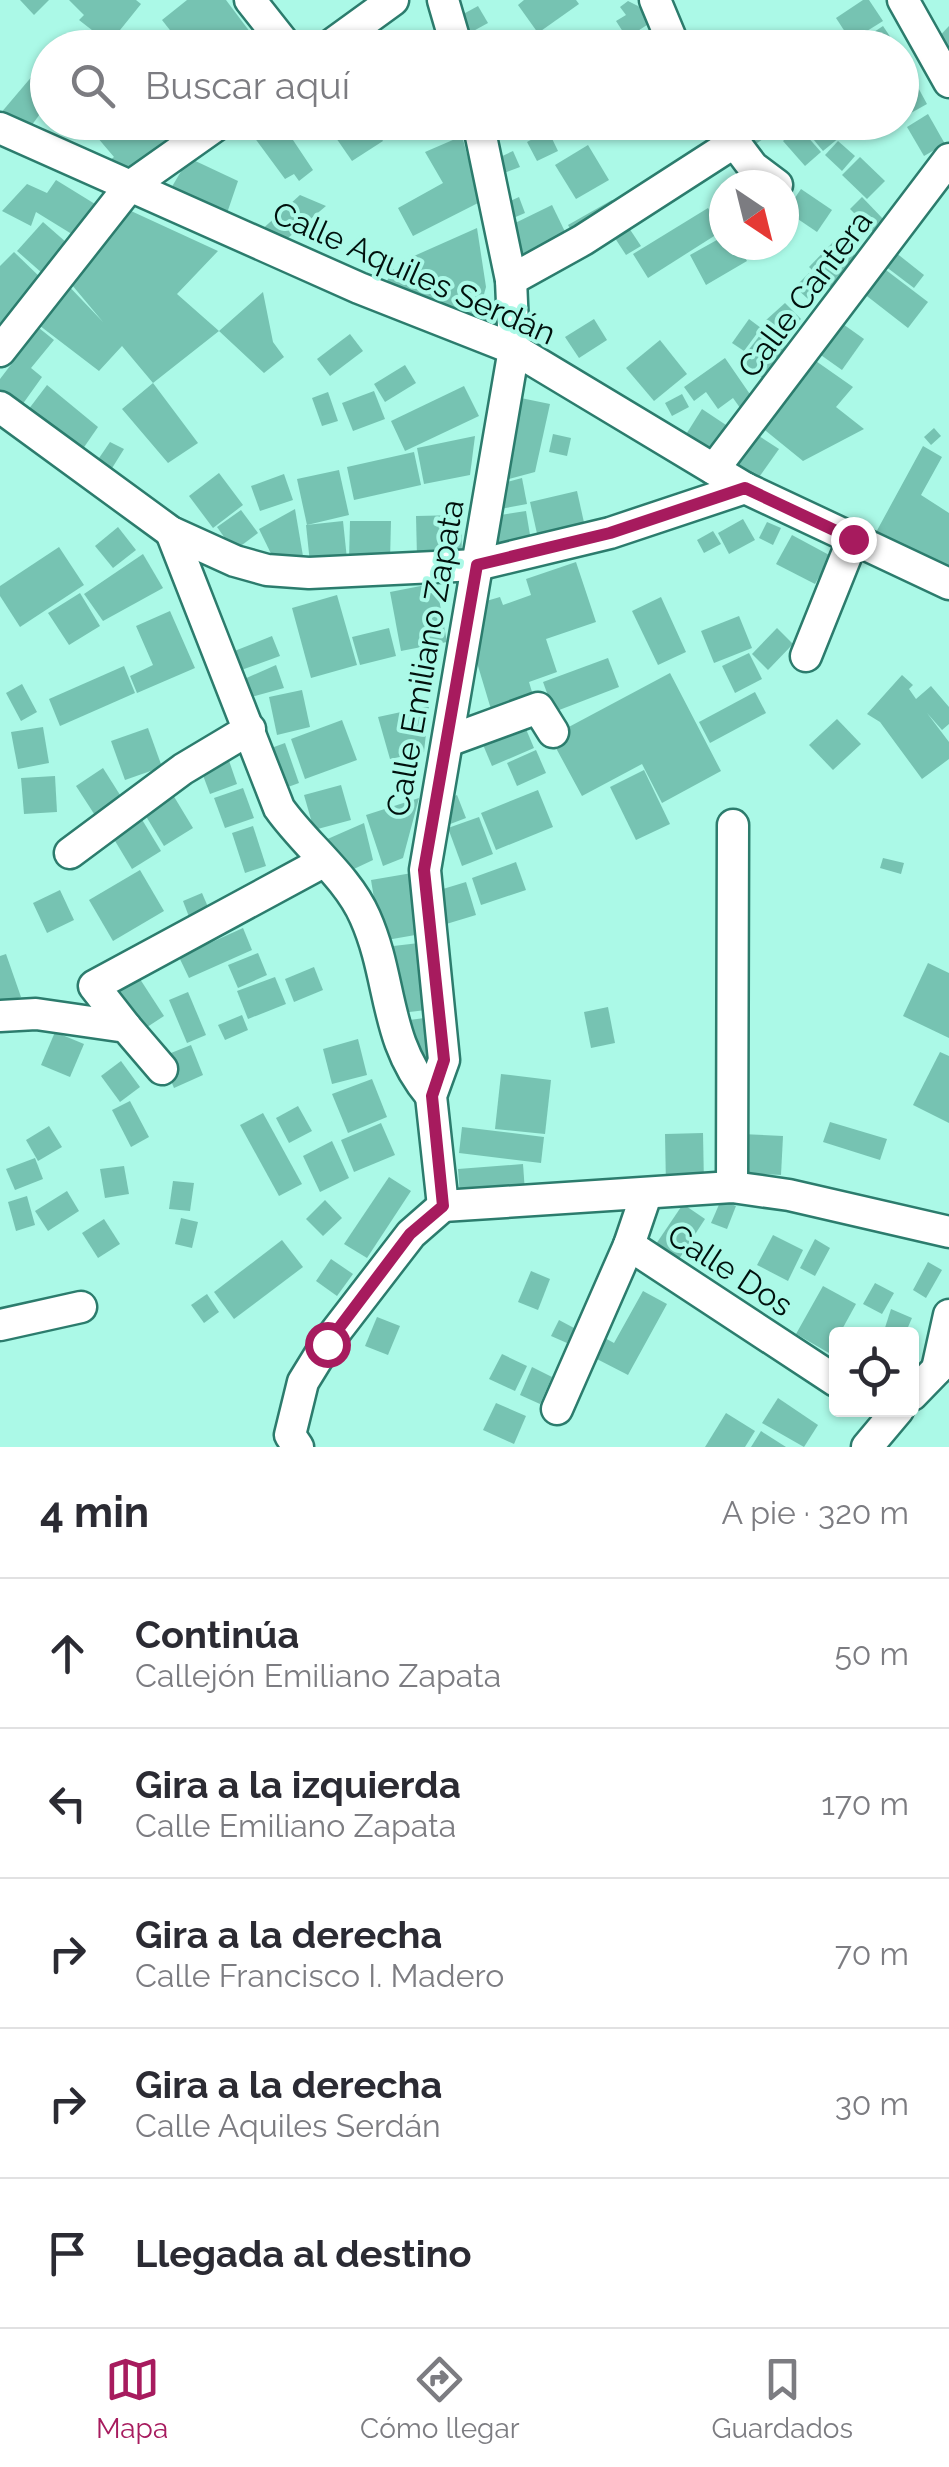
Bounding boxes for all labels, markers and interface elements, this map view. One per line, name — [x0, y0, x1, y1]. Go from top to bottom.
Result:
search box — [30, 30, 919, 140]
icon: search — [65, 58, 120, 113]
text: Buscar aquí — [145, 63, 350, 108]
north arrow — [709, 170, 799, 260]
street label: Calle Aquiles Serdán — [267, 193, 561, 352]
street label: Calle Cantera — [730, 203, 879, 384]
street label: Calle Emiliano Zapata — [378, 497, 471, 819]
route end — [831, 517, 877, 563]
street label: Calle Dos — [661, 1216, 800, 1324]
route start — [305, 1322, 351, 1368]
map controls — [829, 1327, 919, 1417]
button: locate — [829, 1327, 919, 1417]
text: 4 min — [40, 1488, 149, 1537]
text: A pie · 320 m — [721, 1494, 909, 1531]
text: Continúa — [135, 1612, 299, 1657]
icon: ahead — [40, 1626, 95, 1681]
text: 50 m — [834, 1635, 909, 1672]
text: Callejón Emiliano Zapata — [135, 1657, 501, 1694]
text: Gira a la izquierda — [135, 1762, 461, 1807]
icon: left — [40, 1776, 95, 1831]
text: 170 m — [821, 1785, 909, 1822]
text: Calle Emiliano Zapata — [135, 1807, 456, 1844]
text: Gira a la derecha — [135, 1912, 442, 1957]
icon: right — [40, 1926, 95, 1981]
text: 70 m — [835, 1935, 909, 1972]
text: Calle Francisco I. Madero — [135, 1957, 504, 1994]
text: Gira a la derecha — [135, 2062, 442, 2107]
icon: right — [40, 2076, 95, 2131]
text: 30 m — [835, 2085, 909, 2122]
text: Calle Aquiles Serdán — [135, 2107, 441, 2144]
icon: arrive — [40, 2226, 95, 2281]
text: Llegada al destino — [135, 2231, 472, 2276]
tab: Mapa — [96, 2352, 168, 2445]
tab: Cómo llegar — [360, 2352, 520, 2445]
tab: Guardados — [711, 2352, 853, 2445]

